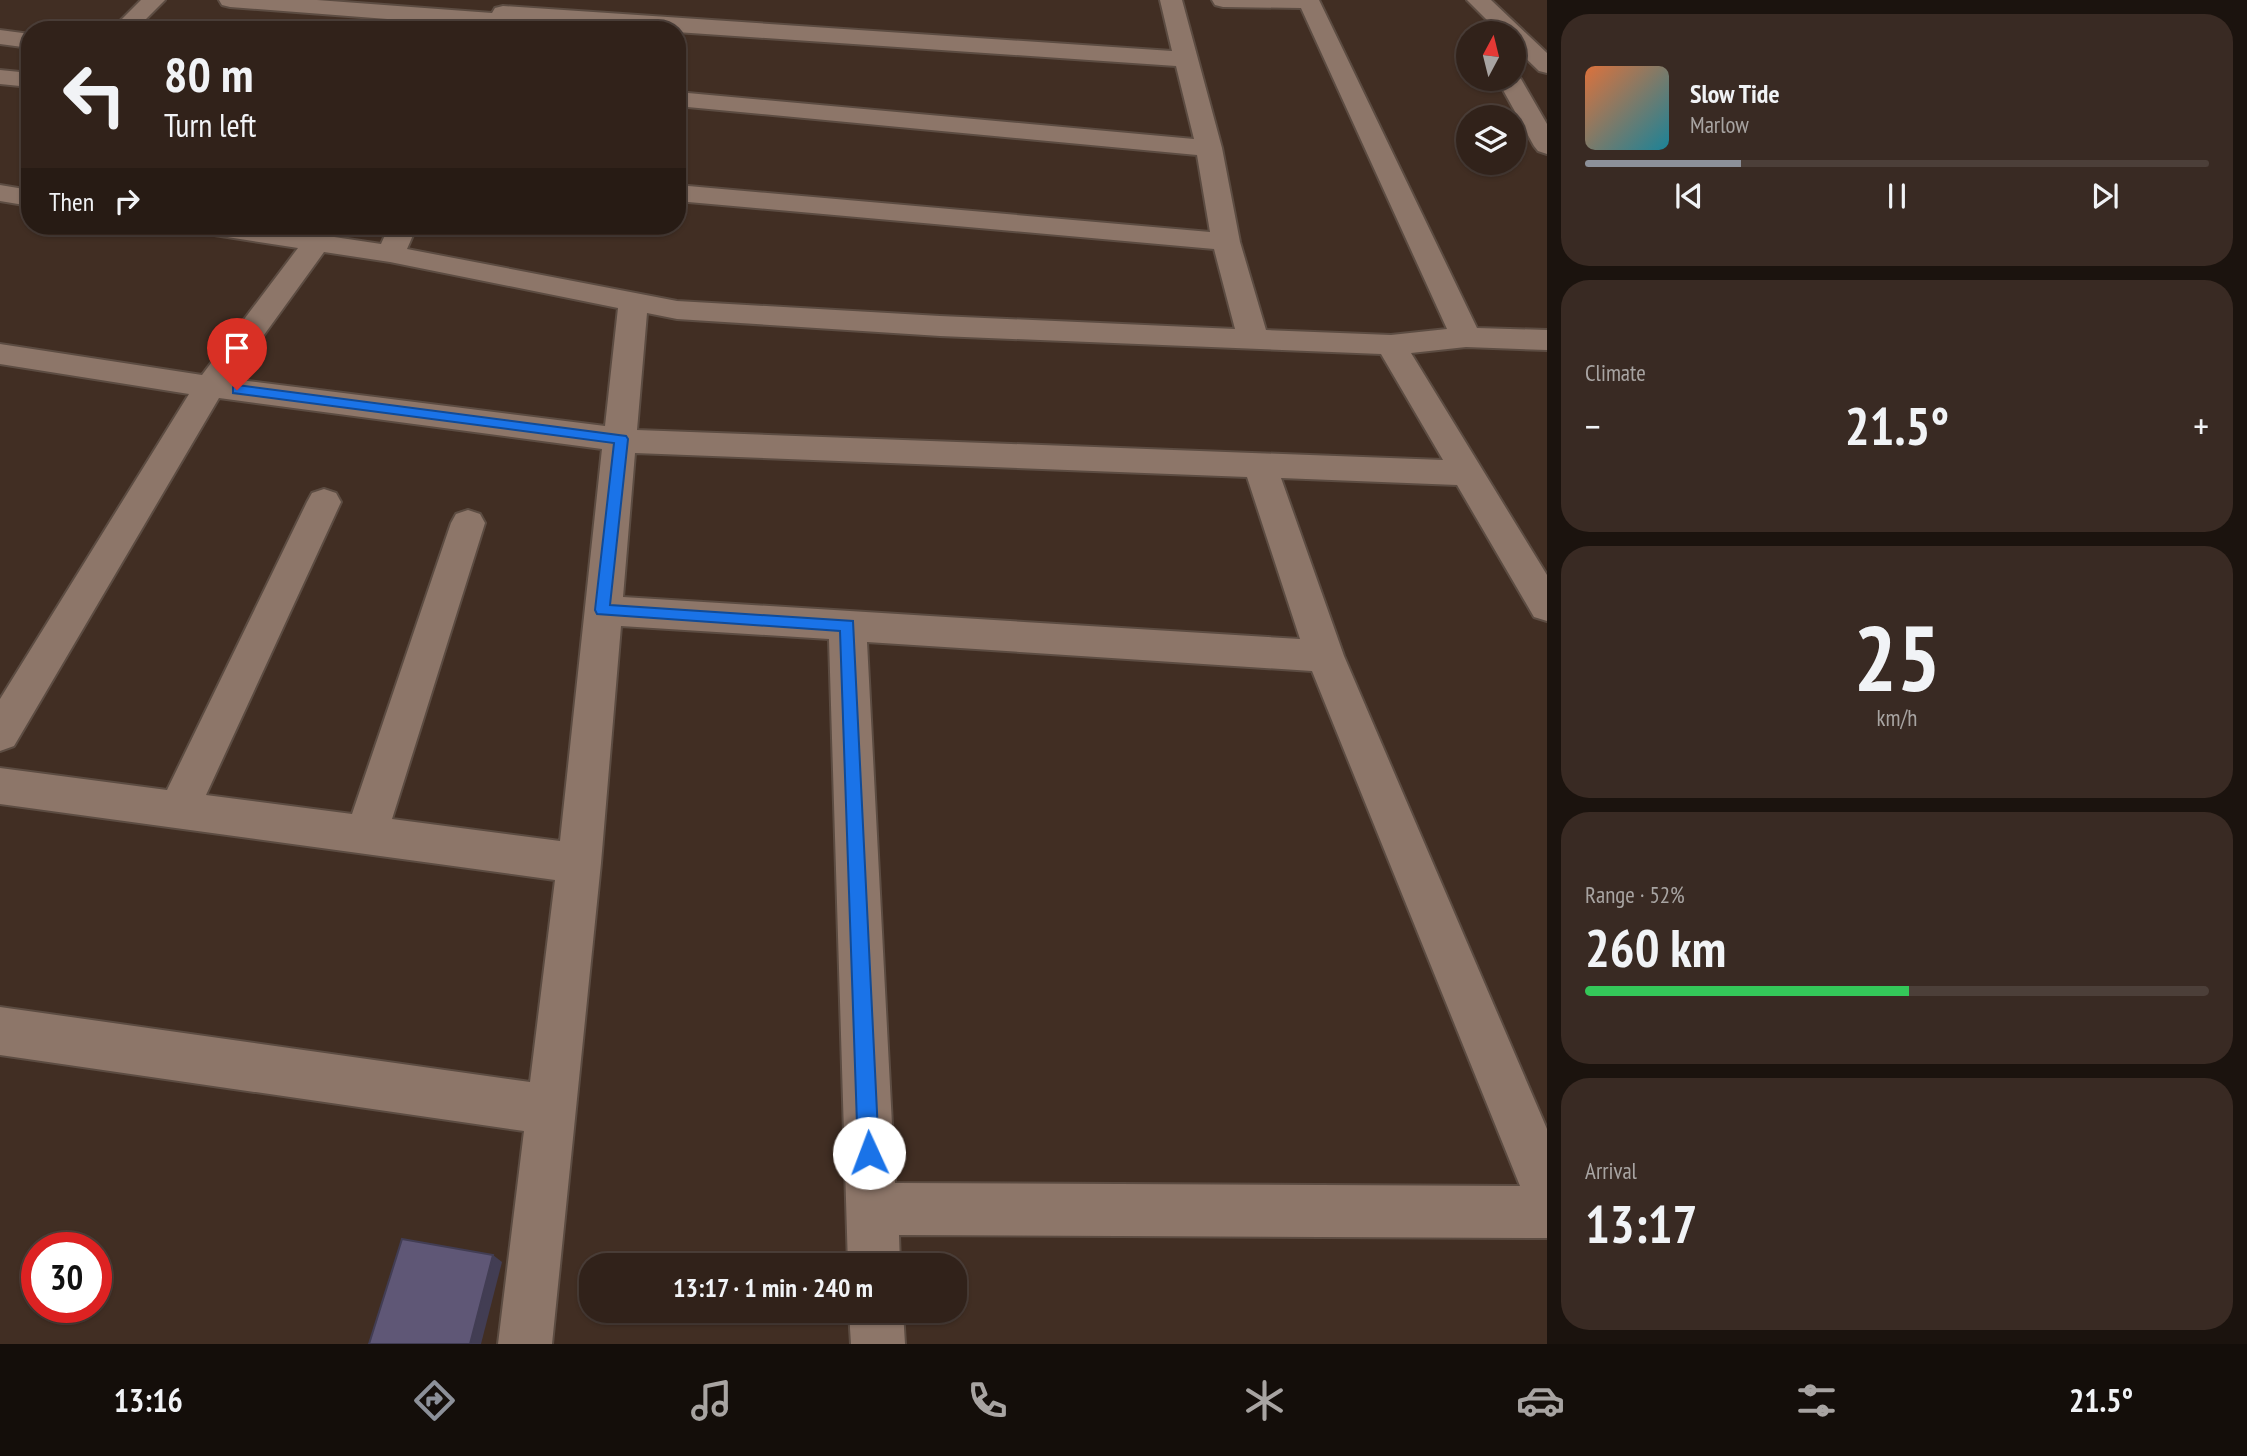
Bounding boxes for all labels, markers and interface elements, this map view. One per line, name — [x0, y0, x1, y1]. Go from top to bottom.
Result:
north arrow — [1456, 21, 1526, 91]
map controls — [1456, 21, 1526, 175]
text: 80 m — [164, 42, 253, 106]
icon: left — [49, 49, 140, 140]
text: Slow Tide — [1690, 77, 1780, 110]
text: Turn left — [164, 104, 256, 146]
button: layers — [1456, 105, 1526, 175]
text: Marlow — [1690, 110, 1749, 139]
icon: previous — [1670, 177, 1708, 215]
icon: pause — [1878, 177, 1916, 215]
icon: next — [2086, 177, 2124, 215]
icon: right — [108, 182, 146, 220]
text: Then — [49, 185, 94, 218]
pin — [207, 318, 267, 390]
icon: arrive — [218, 329, 256, 367]
text: Climate — [1585, 358, 1646, 387]
text: 21.5° — [1845, 392, 1949, 459]
text: − — [1585, 401, 1601, 450]
text: + — [2193, 401, 2209, 450]
text: 25 — [1854, 598, 1941, 716]
text: km/h — [1877, 703, 1917, 732]
text: Range · 52% — [1585, 880, 1685, 909]
text: 260 km — [1585, 914, 1726, 981]
position arrow — [832, 1116, 906, 1190]
text: Arrival — [1585, 1156, 1637, 1185]
text: 13:17 — [1585, 1190, 1697, 1257]
speed limit sign: 30 — [21, 1232, 112, 1323]
text: 13:17 · 1 min · 240 m — [673, 1271, 873, 1304]
icon: directions — [410, 1376, 459, 1425]
icon: music — [687, 1376, 736, 1425]
icon: phone — [963, 1376, 1012, 1425]
icon: climate — [1240, 1376, 1289, 1425]
icon: car — [1516, 1376, 1565, 1425]
icon: filters — [1792, 1376, 1841, 1425]
text: 13:16 — [114, 1379, 183, 1421]
text: 21.5° — [2069, 1379, 2133, 1421]

